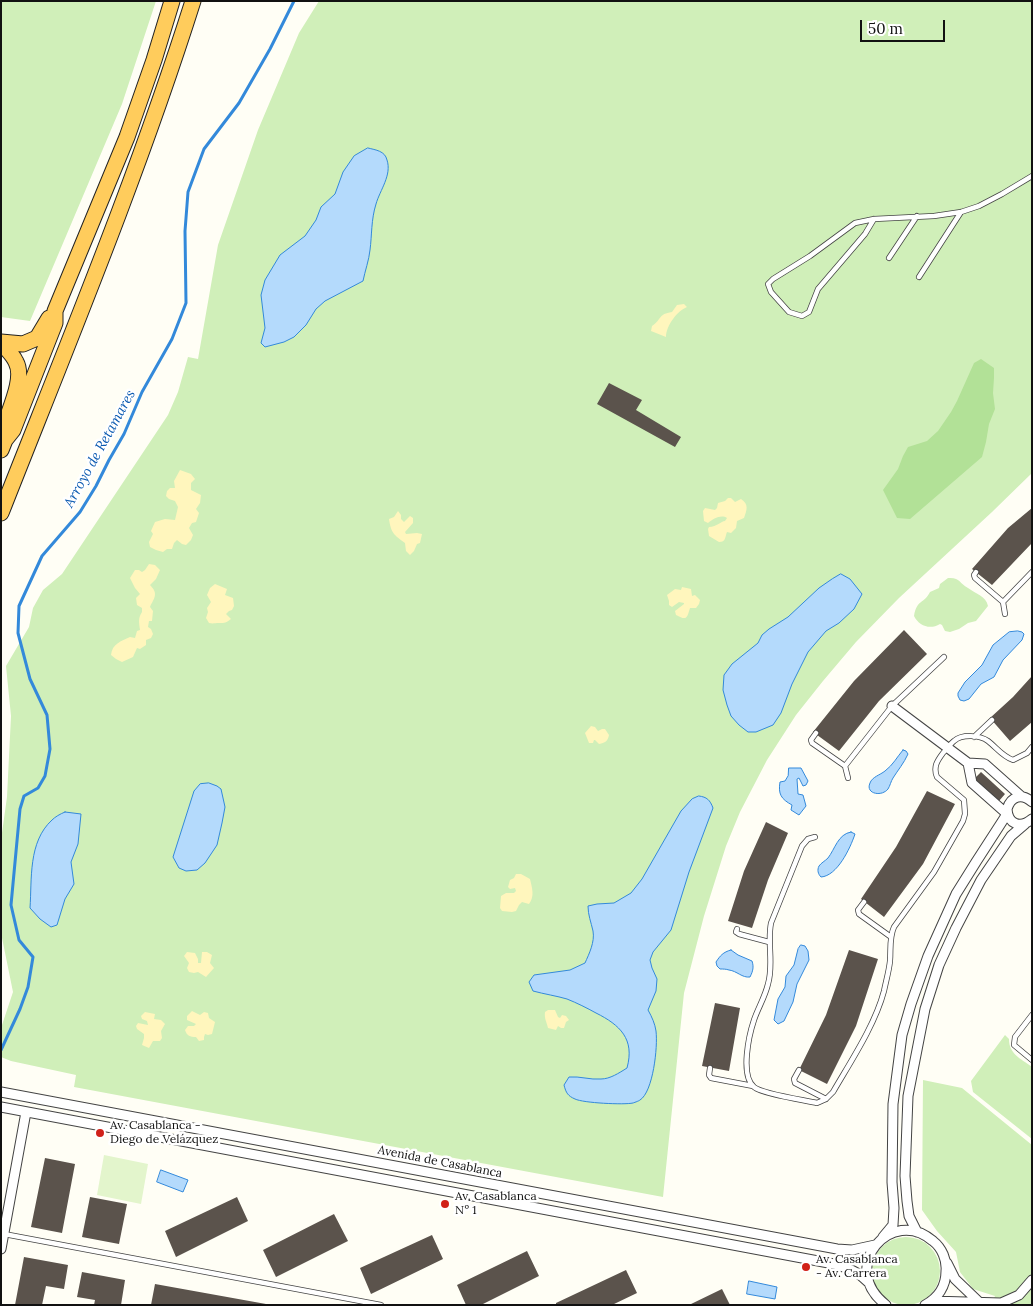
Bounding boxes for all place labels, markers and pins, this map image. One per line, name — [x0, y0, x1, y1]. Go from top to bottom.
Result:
place label: Av. Casablanca - Diego de Velázquez — [110, 1119, 218, 1147]
marker: Av. Casablanca - Diego de Velázquez — [94, 1127, 106, 1139]
place label: Av. Casablanca Nº 1 — [455, 1190, 537, 1218]
marker: Av. Casablanca Nº 1 — [439, 1198, 451, 1210]
place label: Av. Casablanca - Av. Carrera — [816, 1253, 898, 1281]
marker: Av. Casablanca - Av. Carrera — [800, 1261, 812, 1273]

